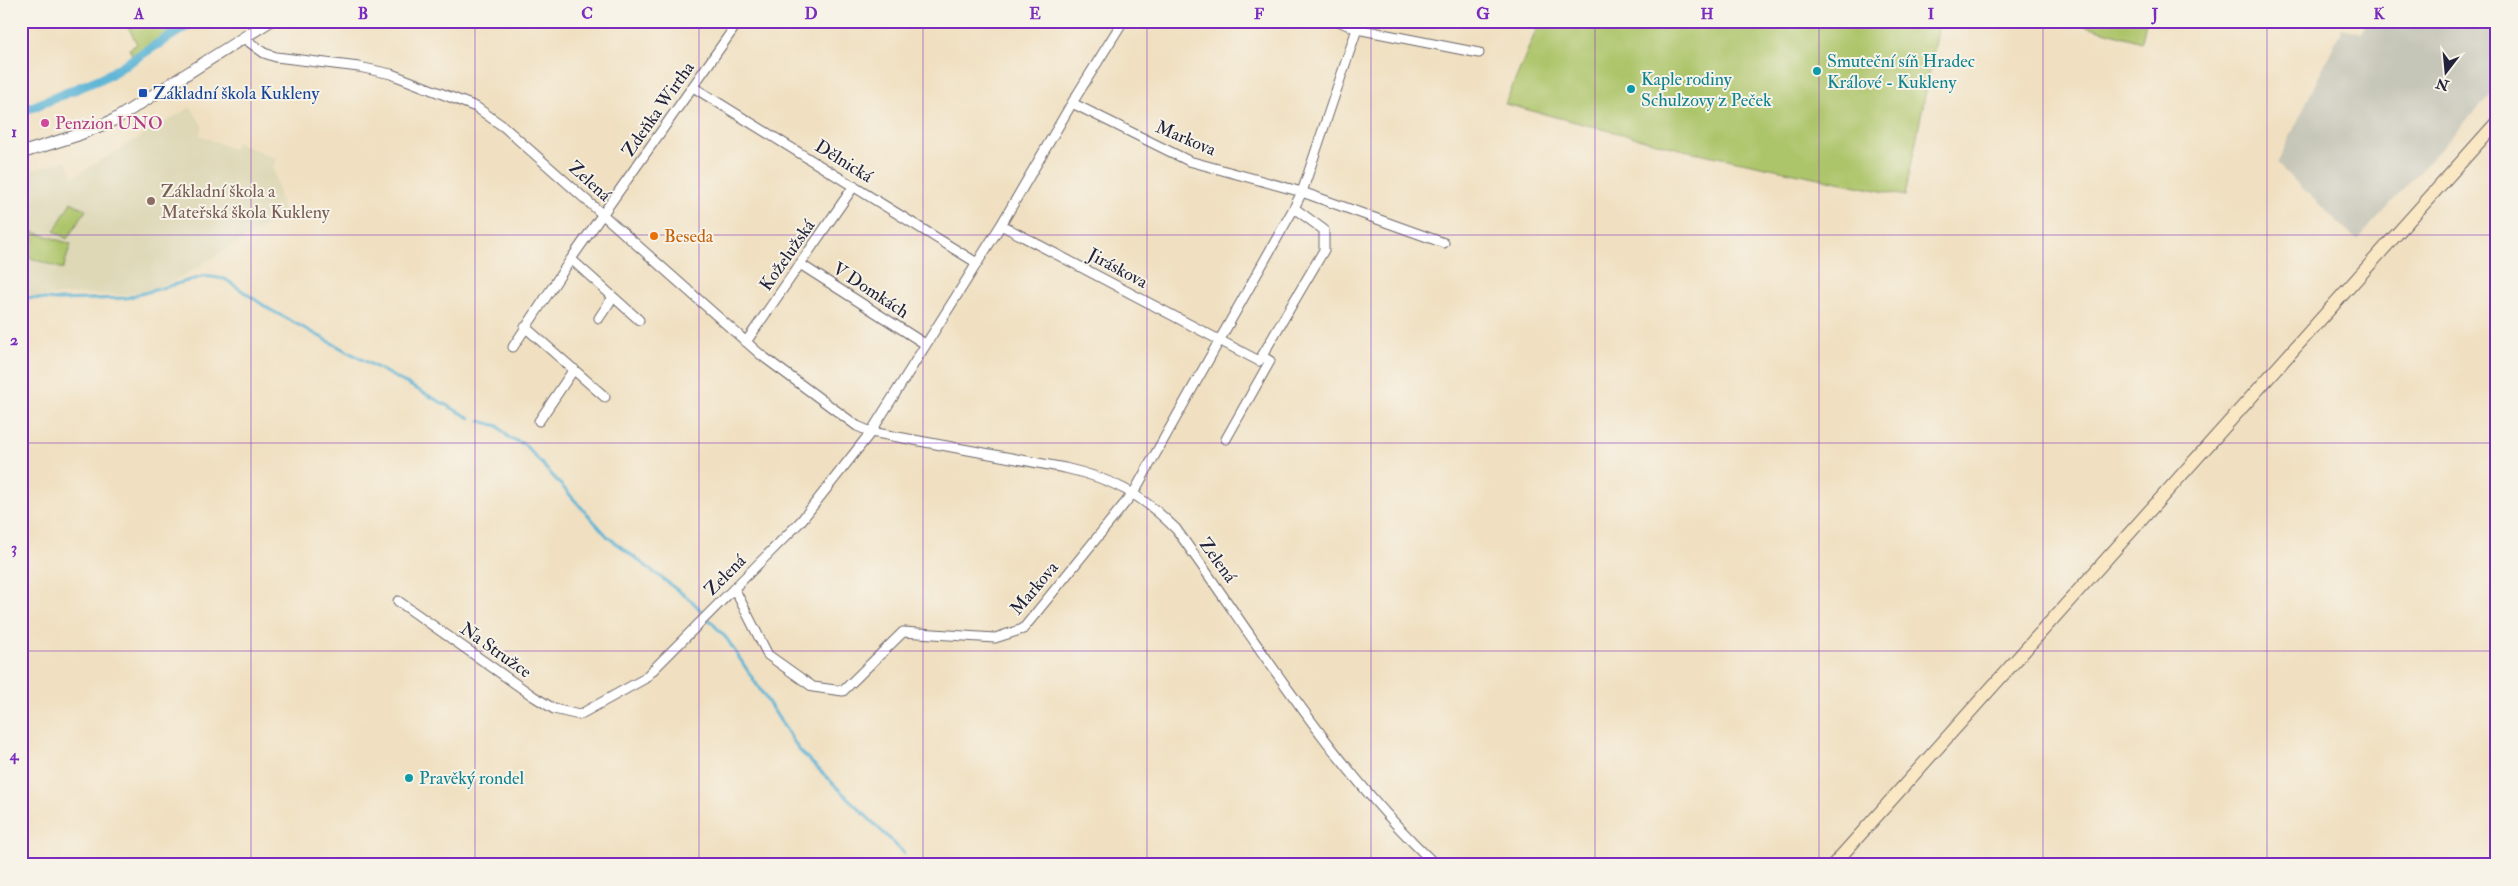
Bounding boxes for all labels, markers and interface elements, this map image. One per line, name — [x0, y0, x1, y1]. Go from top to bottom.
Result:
text: A — [133, 4, 145, 24]
text: B — [358, 4, 368, 24]
text: C — [581, 4, 593, 24]
text: D — [804, 4, 818, 24]
text: E — [1029, 4, 1041, 24]
text: F — [1254, 4, 1264, 24]
text: G — [1476, 4, 1490, 24]
text: H — [1700, 4, 1714, 24]
text: I — [1928, 4, 1935, 24]
text: J — [2151, 4, 2159, 25]
text: K — [2373, 4, 2385, 24]
north arrow — [2420, 48, 2470, 98]
place label: Smuteční síň Hradec Králové - Kukleny — [1827, 50, 1975, 94]
street label: Zdeňka Wirtha — [617, 57, 700, 161]
marker: Smuteční síň Hradec Králové - Kukleny — [1811, 65, 1823, 77]
place label: Kaple rodiny Schulzovy z Peček — [1641, 68, 1772, 112]
text: N — [2434, 74, 2452, 94]
place label: Základní škola Kukleny — [153, 82, 320, 105]
marker: Kaple rodiny Schulzovy z Peček — [1625, 83, 1637, 95]
marker: Základní škola Kukleny — [137, 87, 149, 99]
place label: Penzion UNO — [55, 112, 163, 135]
street label: Markova — [1152, 116, 1220, 162]
marker: Penzion UNO — [39, 117, 51, 129]
text: 1 — [11, 122, 17, 142]
street label: Dělnická — [811, 135, 877, 188]
street label: Zelená — [563, 156, 616, 207]
place label: Základní škola a Mateřská škola Kukleny — [161, 180, 331, 224]
marker: Základní škola a Mateřská škola Kukleny — [145, 195, 157, 207]
street label: Koželužská — [755, 215, 821, 295]
place label: Beseda — [664, 225, 714, 248]
marker: Beseda — [648, 230, 660, 242]
street label: Jiráskova — [1083, 243, 1152, 294]
street label: V Domkách — [828, 257, 914, 324]
text: 2 — [10, 330, 18, 350]
street label: Zelená — [1194, 533, 1242, 588]
text: 3 — [11, 538, 17, 558]
street label: Zelená — [700, 549, 752, 601]
street label: Markova — [1005, 556, 1064, 620]
street label: Na Stružce — [455, 617, 536, 684]
text: 4 — [9, 745, 20, 765]
place label: Pravěký rondel — [419, 767, 525, 790]
marker: Pravěký rondel — [403, 772, 415, 784]

